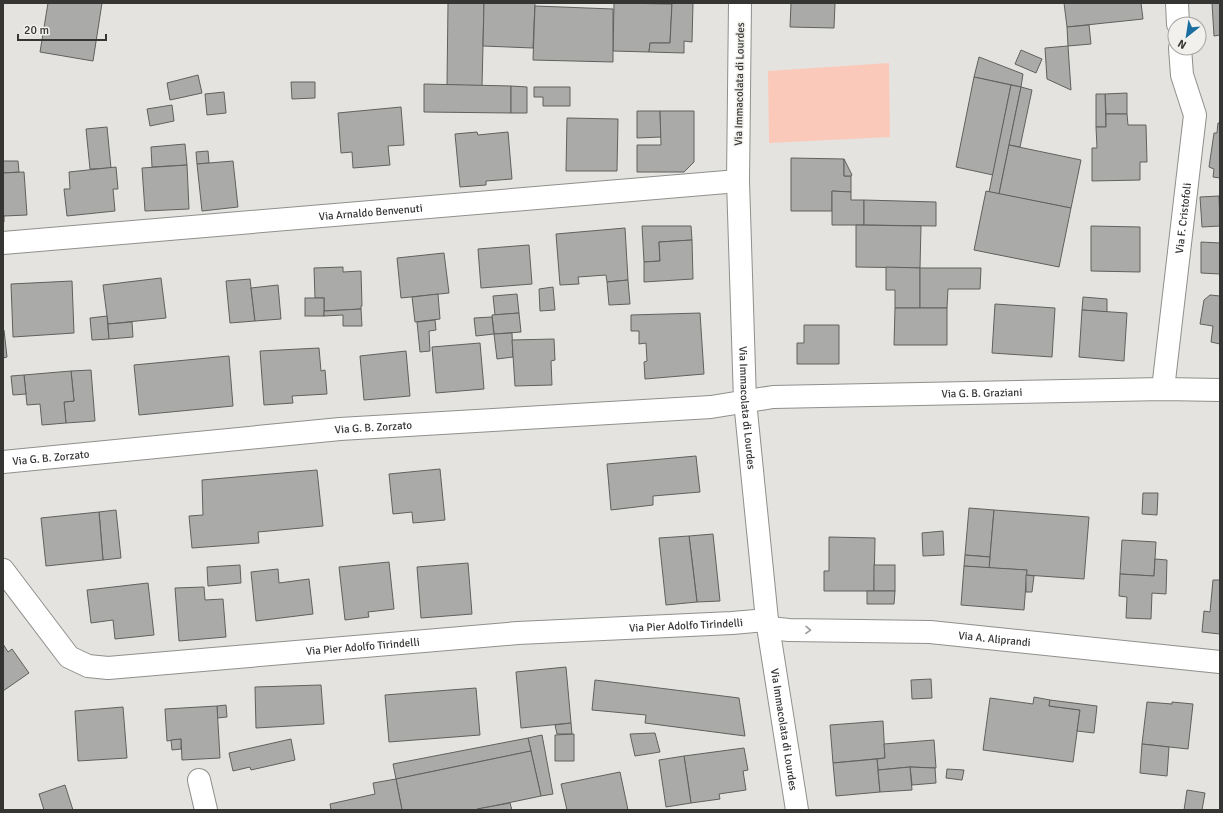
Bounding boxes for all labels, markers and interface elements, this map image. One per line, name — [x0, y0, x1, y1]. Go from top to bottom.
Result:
scale bar — [18, 16, 106, 42]
north arrow — [1167, 16, 1207, 56]
street label: Via Immacolata di Lourdes — [732, 22, 747, 146]
text: 20 m — [24, 23, 49, 38]
text: N — [1176, 37, 1189, 52]
street label: Via F. Cristofoli — [1173, 182, 1194, 254]
street label: Via Arnaldo Benvenuti — [318, 202, 423, 223]
street label: Via Immacolata di Lourdes — [736, 346, 758, 470]
street label: Via G. B. Graziani — [941, 386, 1022, 401]
street label: Via G. B. Zorzato — [334, 419, 413, 436]
street label: Via G. B. Zorzato — [12, 448, 90, 468]
street label: Via Pier Adolfo Tirindelli — [629, 616, 744, 635]
one-way arrow — [805, 626, 811, 634]
street label: Via A. Aliprandi — [958, 629, 1031, 649]
street label: Via Pier Adolfo Tirindelli — [305, 635, 420, 658]
street label: Via Immacolata di Lourdes — [768, 667, 800, 792]

